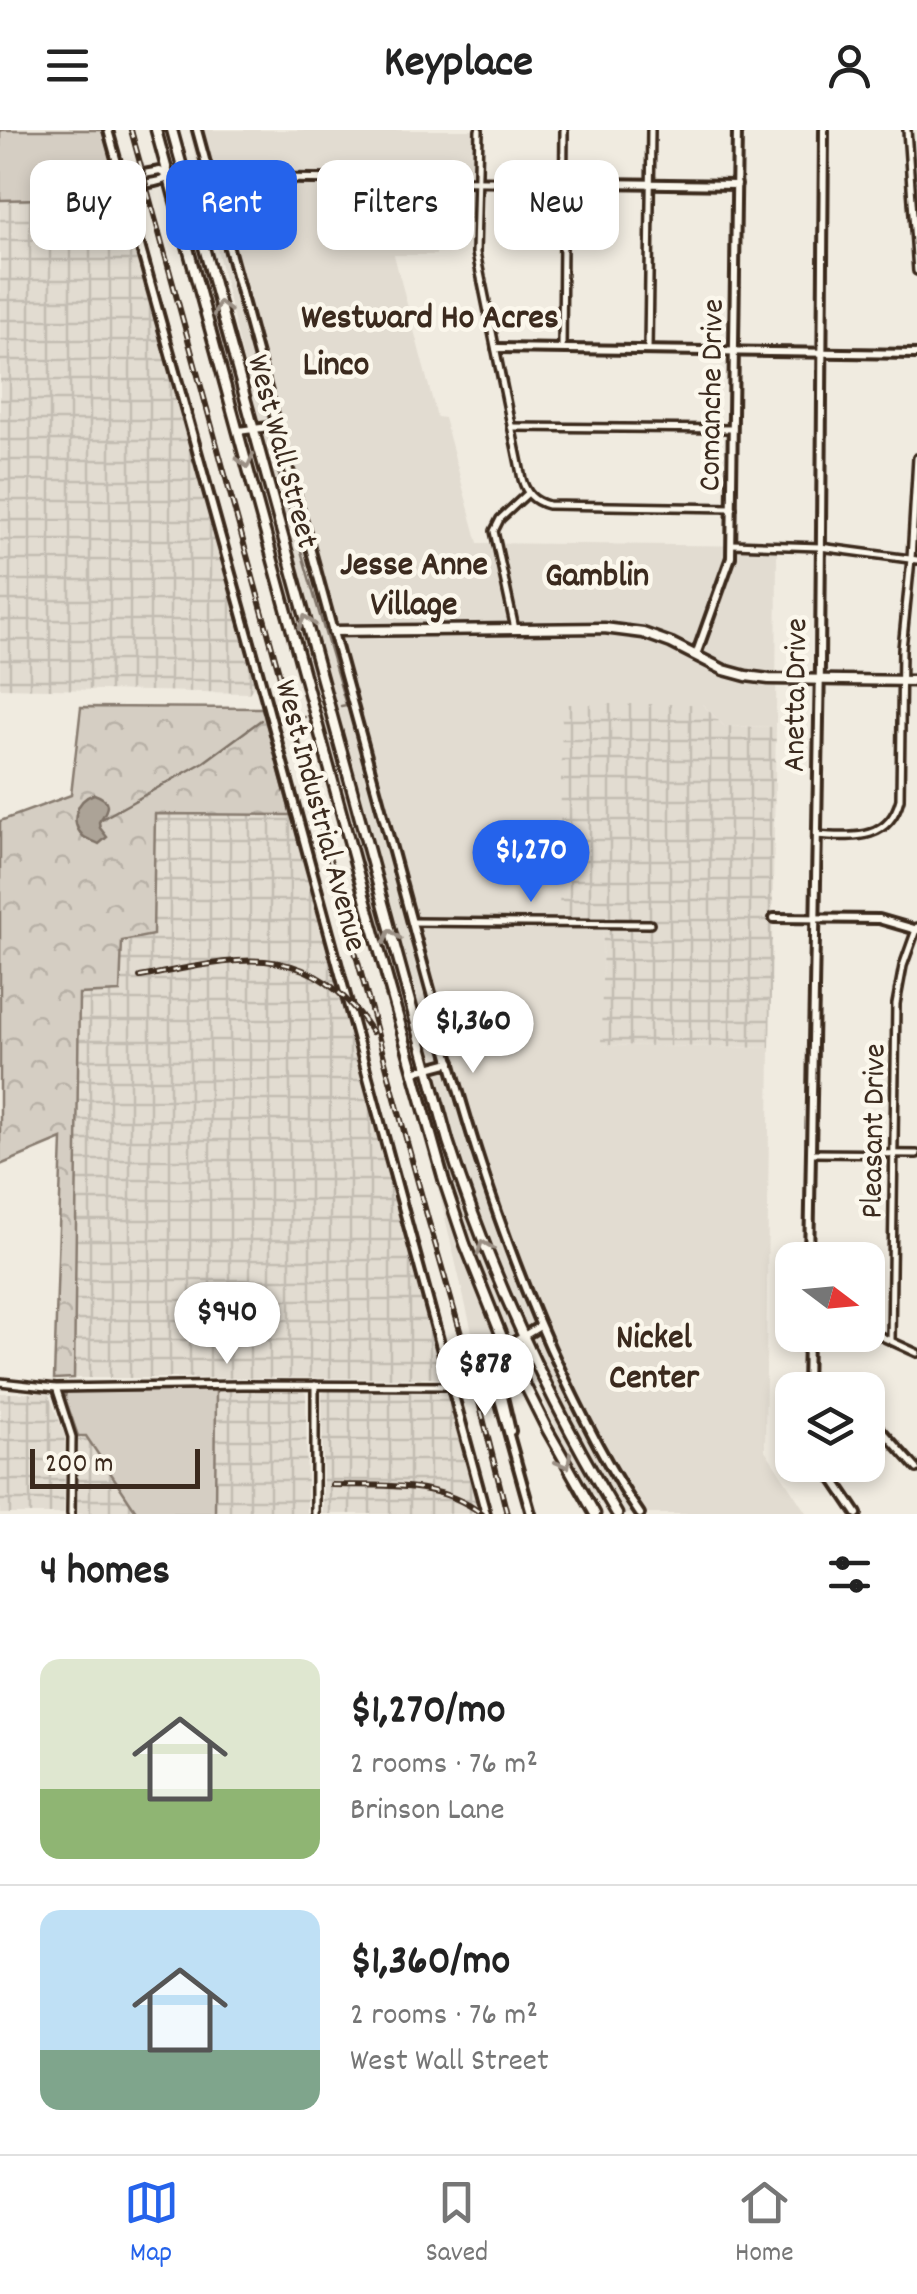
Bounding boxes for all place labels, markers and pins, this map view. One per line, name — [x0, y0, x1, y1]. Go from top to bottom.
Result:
pin: $1,270 — [450, 820, 612, 905]
pin: $1,360 — [392, 991, 554, 1076]
pin: $940 — [168, 1282, 286, 1367]
pin: $878 — [426, 1334, 544, 1419]

